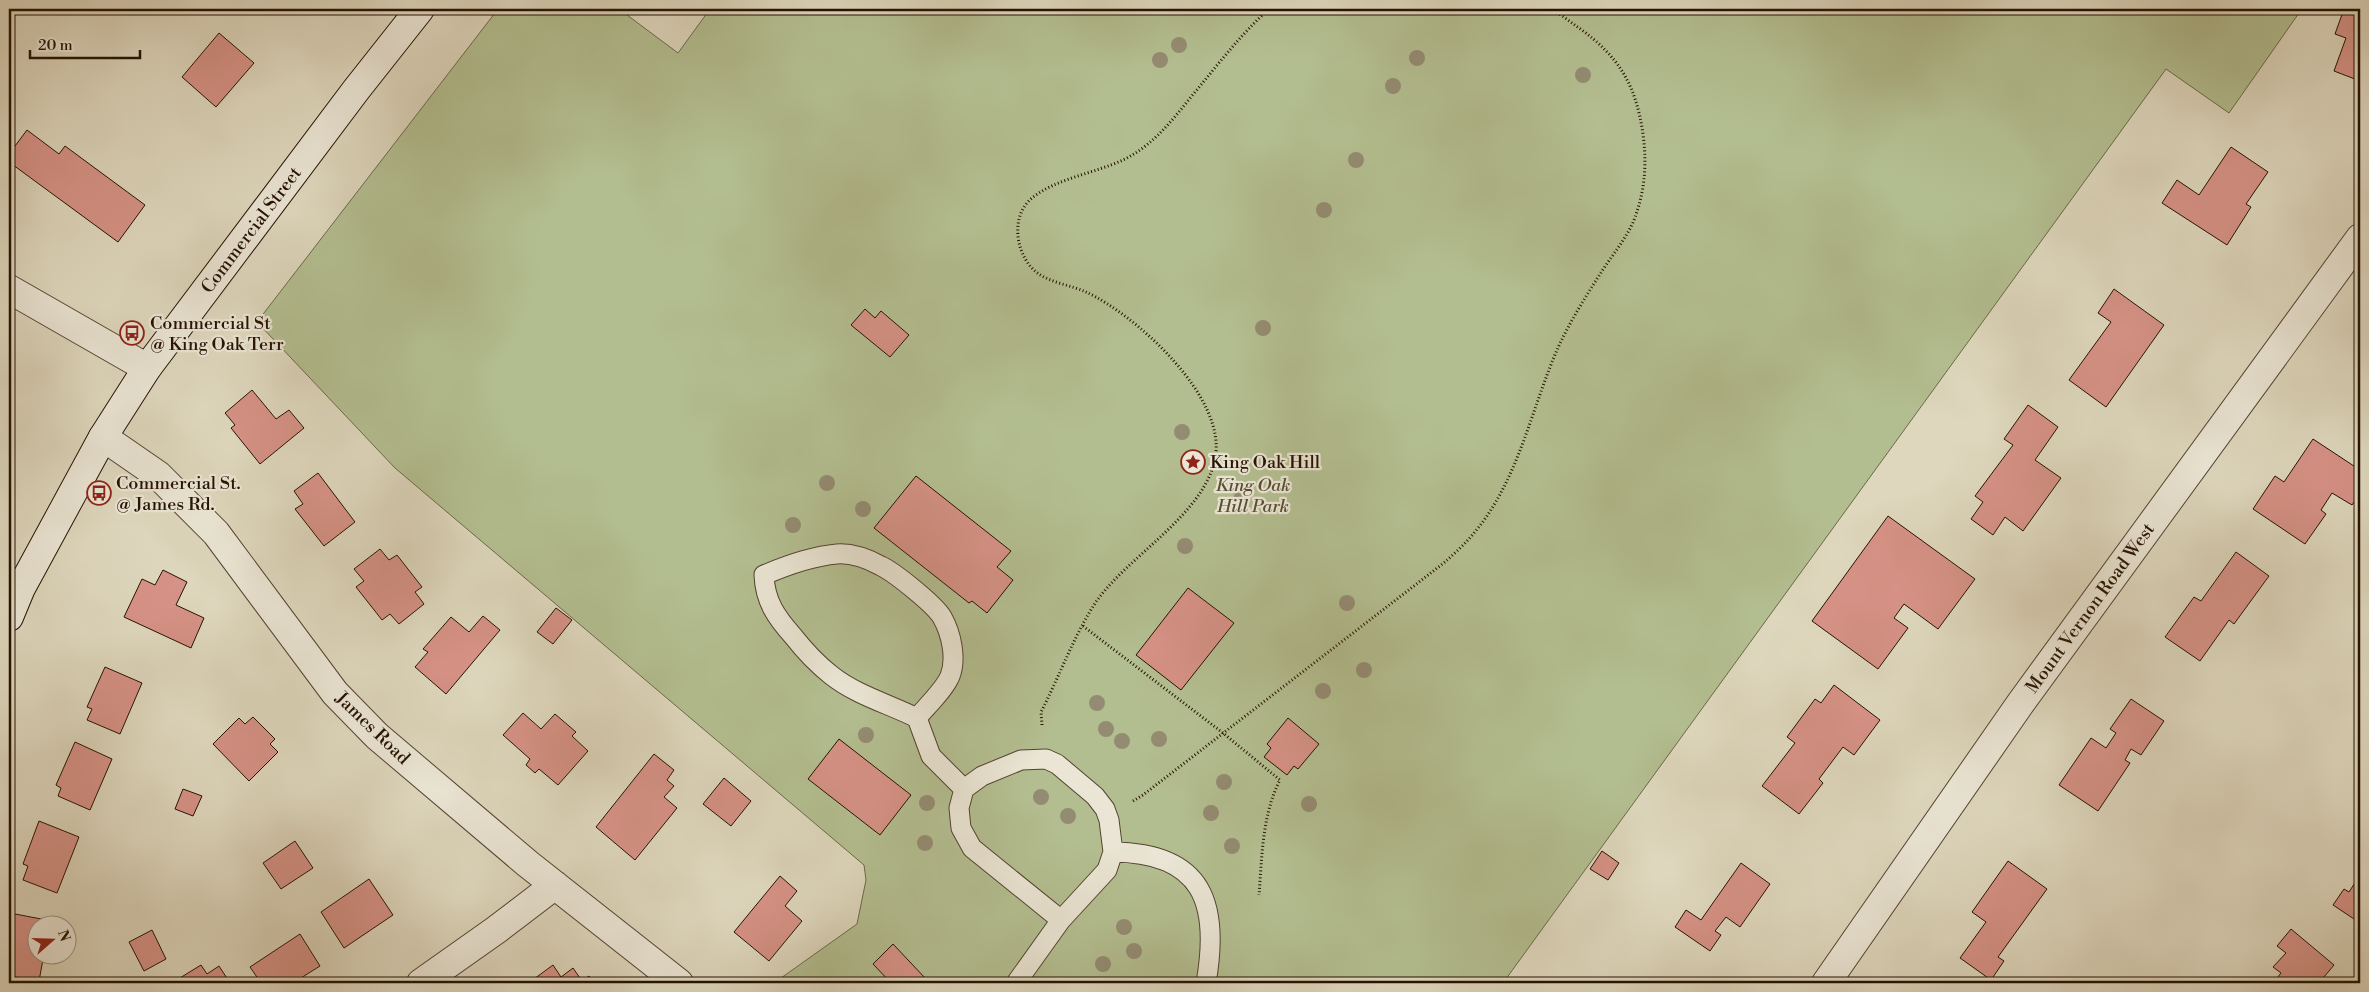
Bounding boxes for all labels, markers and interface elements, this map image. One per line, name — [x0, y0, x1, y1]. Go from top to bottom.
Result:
scale bar — [30, 28, 140, 60]
text: 20 m — [38, 36, 73, 55]
street label: Commercial Street — [196, 162, 307, 298]
place label: Commercial St @ King Oak Terr — [150, 312, 284, 356]
bus stop icon: Commercial St @ King Oak Terr — [119, 320, 145, 346]
place icon: King Oak Hill — [1180, 449, 1206, 475]
place label: King Oak Hill — [1210, 451, 1321, 474]
place label: Commercial St. @ James Rd. — [116, 472, 241, 516]
park label: King Oak Hill Park — [1215, 474, 1291, 518]
bus stop icon: Commercial St. @ James Rd. — [86, 480, 112, 506]
street label: Mount Vernon Road West — [2021, 518, 2160, 698]
street label: James Road — [330, 686, 415, 770]
north arrow — [28, 914, 78, 964]
text: N — [53, 928, 74, 944]

